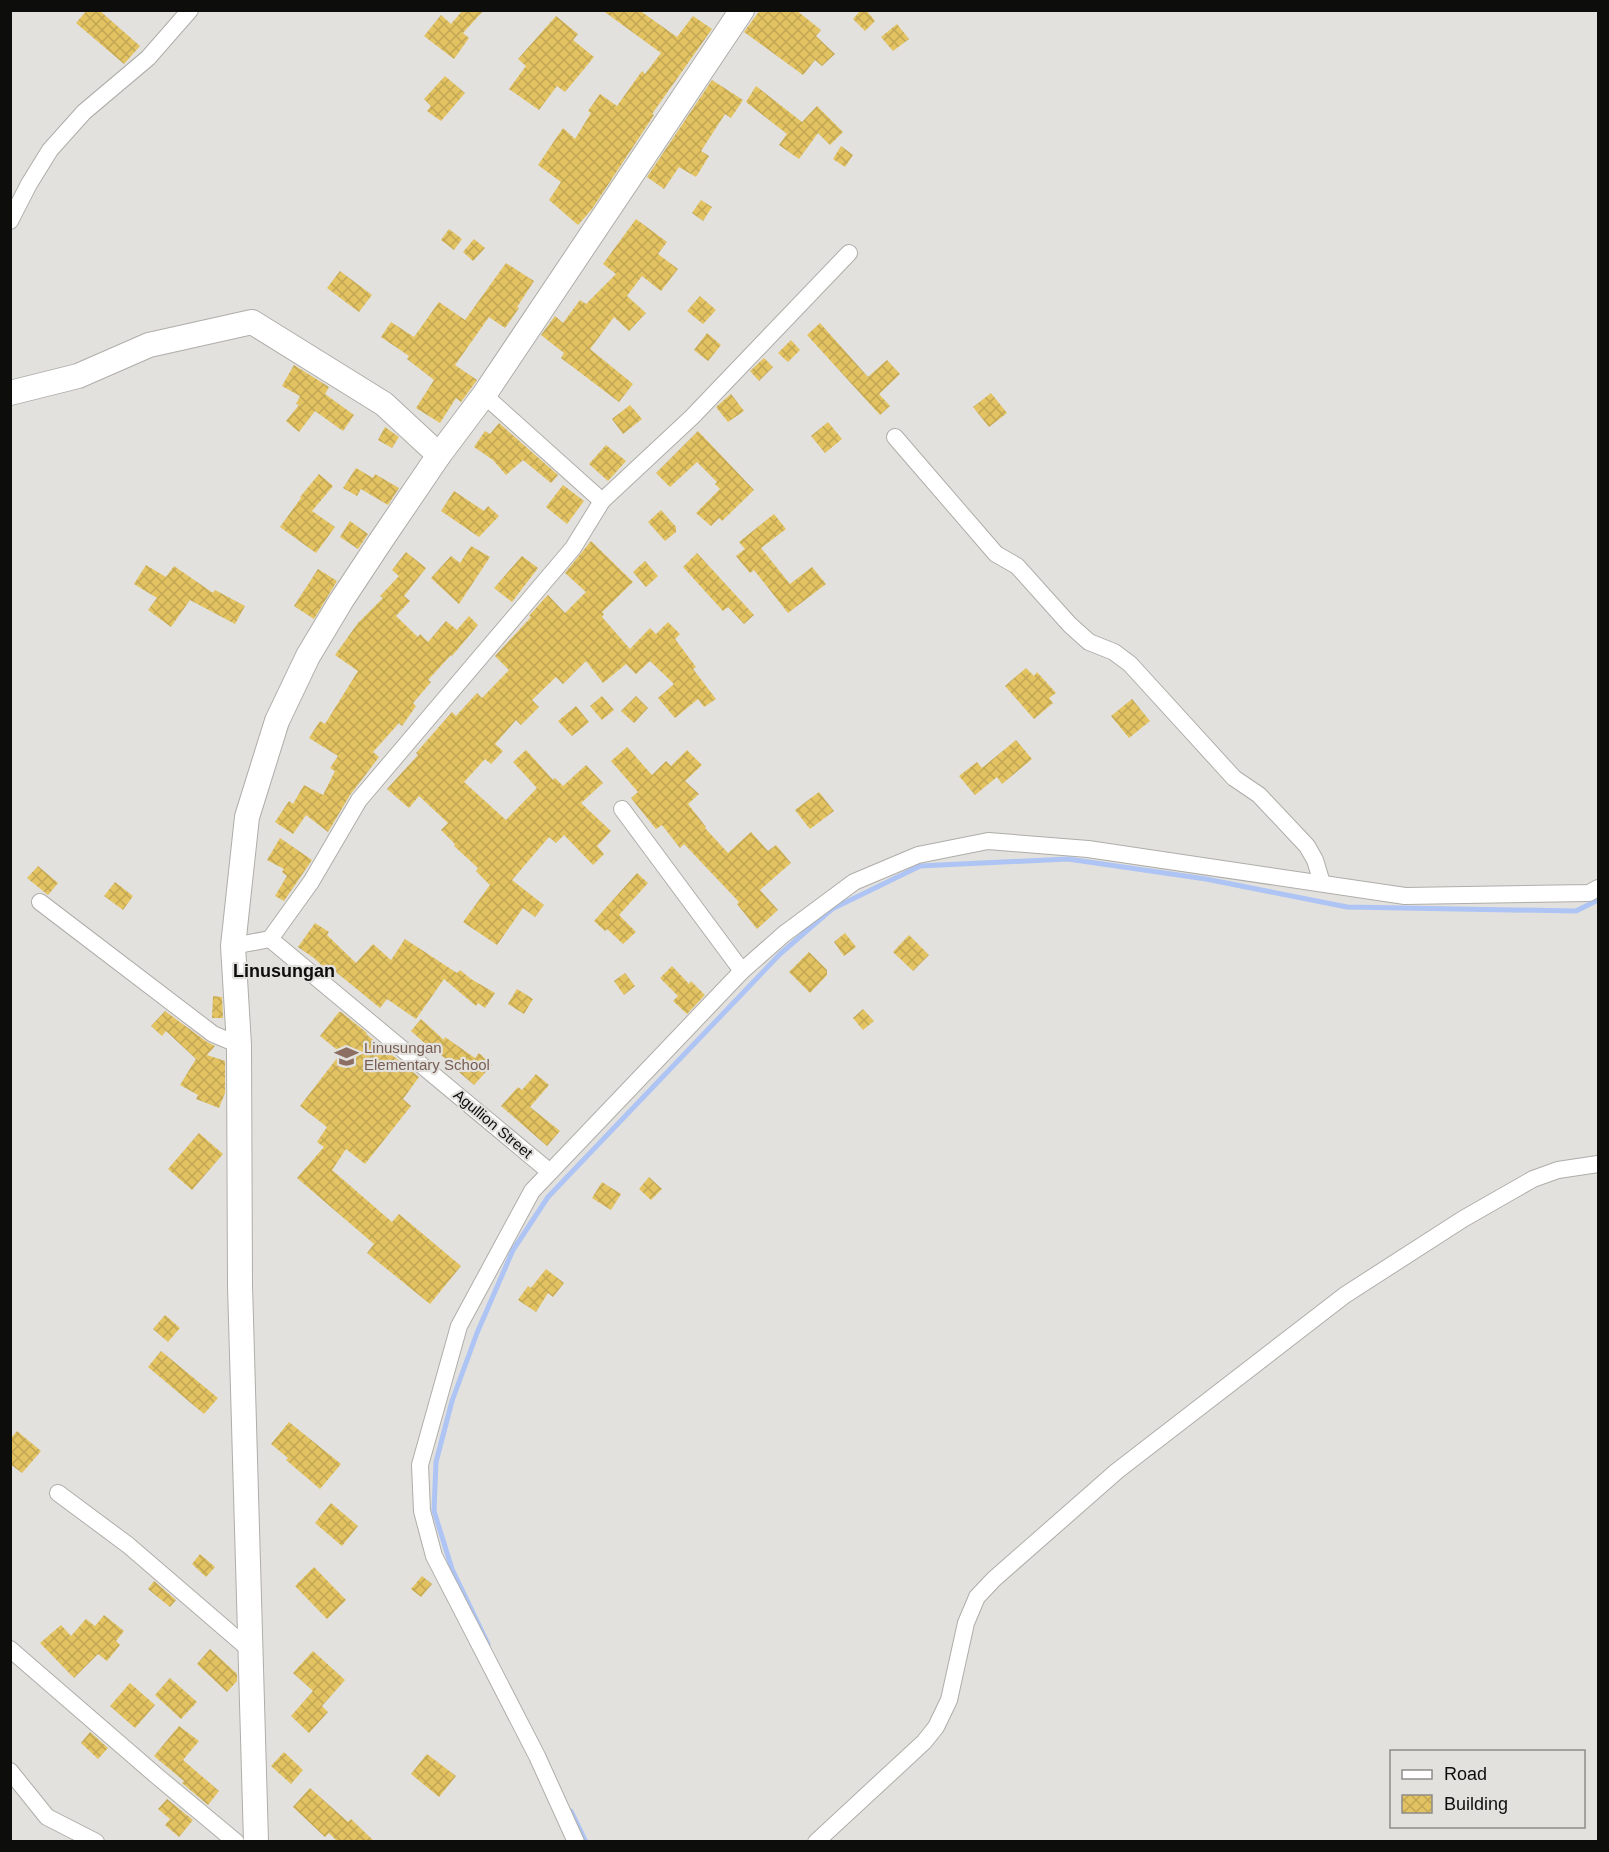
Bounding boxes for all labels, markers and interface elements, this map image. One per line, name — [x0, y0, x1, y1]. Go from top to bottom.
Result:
district label: Linusungan — [233, 961, 335, 981]
place label: Linusungan Elementary School — [364, 1039, 490, 1073]
school or university icon: Linusungan Elementary School — [333, 1044, 359, 1070]
street label: Agullion Street — [450, 1086, 537, 1162]
legend — [1390, 1750, 1585, 1828]
text: Road — [1444, 1764, 1487, 1784]
text: Building — [1444, 1794, 1508, 1814]

